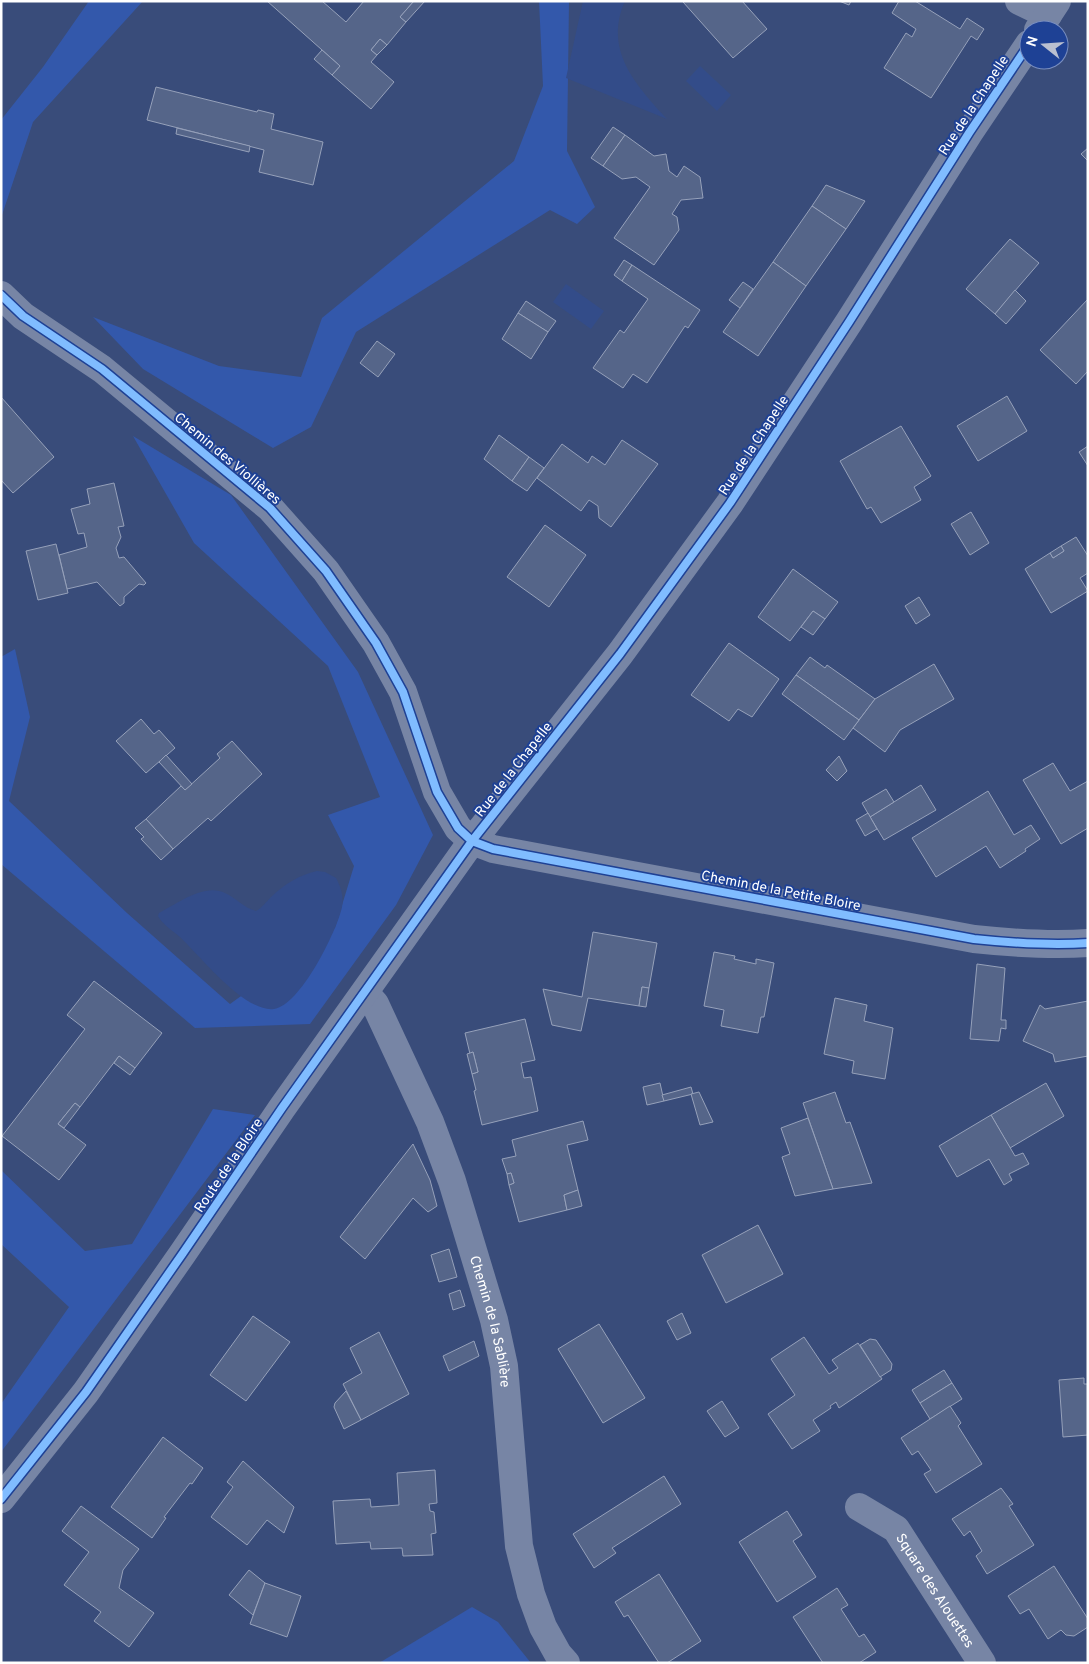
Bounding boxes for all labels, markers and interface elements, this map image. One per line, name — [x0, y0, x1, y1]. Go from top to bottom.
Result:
north arrow — [1019, 20, 1069, 70]
text: N — [1023, 34, 1043, 49]
street label: Rue de la Chapelle — [936, 53, 1013, 159]
street label: Rue de la Chapelle — [716, 393, 793, 499]
street label: Chemin des Viollières — [170, 410, 284, 509]
street label: Rue de la Chapelle — [472, 719, 557, 821]
street label: Chemin de la Petite Bloire — [700, 868, 862, 915]
street label: Route de la Bloire — [191, 1115, 267, 1216]
street label: Chemin de la Sablière — [465, 1254, 513, 1388]
street label: Square des Alouettes — [891, 1531, 977, 1652]

